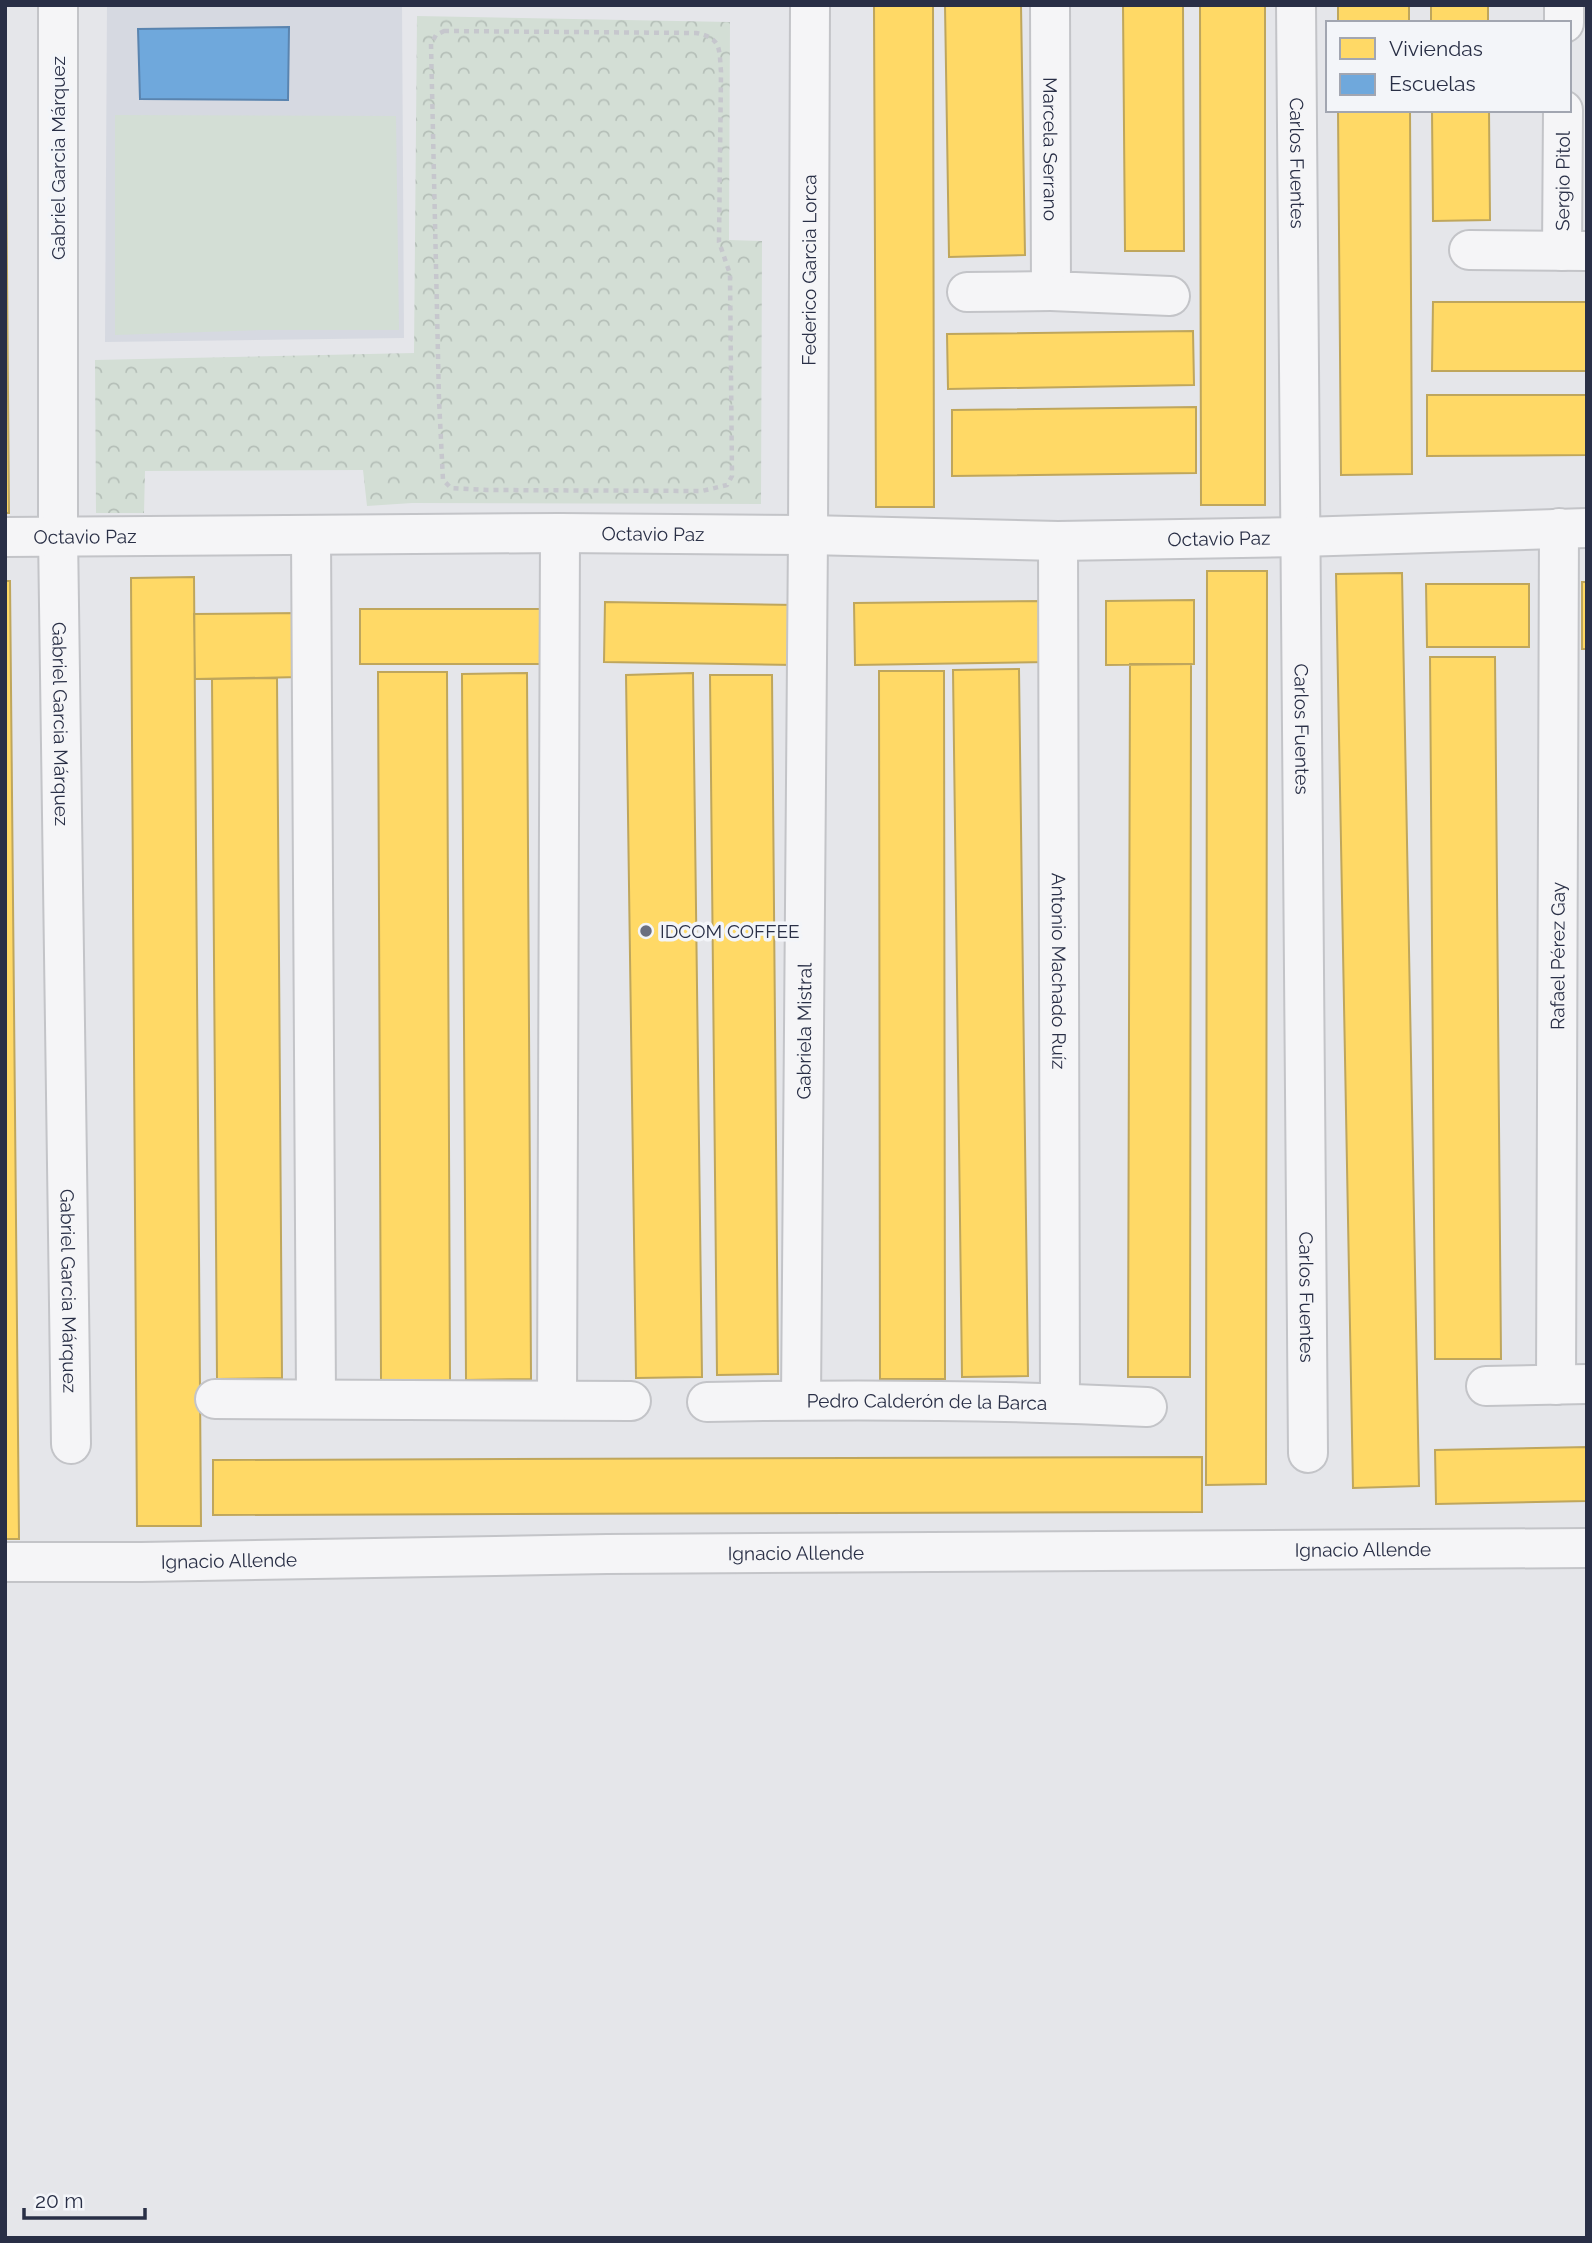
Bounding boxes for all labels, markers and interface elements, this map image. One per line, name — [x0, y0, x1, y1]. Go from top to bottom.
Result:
legend — [1326, 21, 1571, 112]
text: Viviendas — [1389, 36, 1483, 61]
street label: Gabriel Garcia Márquez — [47, 56, 69, 260]
text: Escuelas — [1389, 71, 1476, 96]
street label: Marcela Serrano — [1039, 77, 1062, 221]
street label: Carlos Fuentes — [1286, 97, 1309, 229]
street label: Sergio Pitol — [1551, 130, 1574, 231]
street label: Federico Garcia Lorca — [798, 174, 820, 366]
street label: Octavio Paz — [601, 522, 705, 545]
street label: Octavio Paz — [33, 525, 137, 548]
street label: Octavio Paz — [1167, 527, 1271, 550]
street label: Gabriel Garcia Márquez — [48, 622, 73, 826]
street label: Carlos Fuentes — [1290, 663, 1314, 795]
street label: Antonio Machado Ruíz — [1048, 873, 1070, 1069]
street label: Rafael Pérez Gay — [1546, 882, 1569, 1030]
place label: IDCOM COFFEE — [660, 920, 800, 942]
marker: IDCOM COFFEE — [638, 923, 654, 939]
street label: Gabriela Mistral — [792, 962, 816, 1099]
street label: Gabriel Garcia Márquez — [56, 1189, 81, 1393]
street label: Carlos Fuentes — [1295, 1231, 1318, 1363]
street label: Pedro Calderón de la Barca — [807, 1389, 1048, 1414]
street label: Ignacio Allende — [1295, 1538, 1431, 1561]
street label: Ignacio Allende — [728, 1541, 864, 1564]
street label: Ignacio Allende — [161, 1548, 297, 1573]
scale bar — [24, 2176, 145, 2220]
text: 20 m — [35, 2188, 83, 2213]

